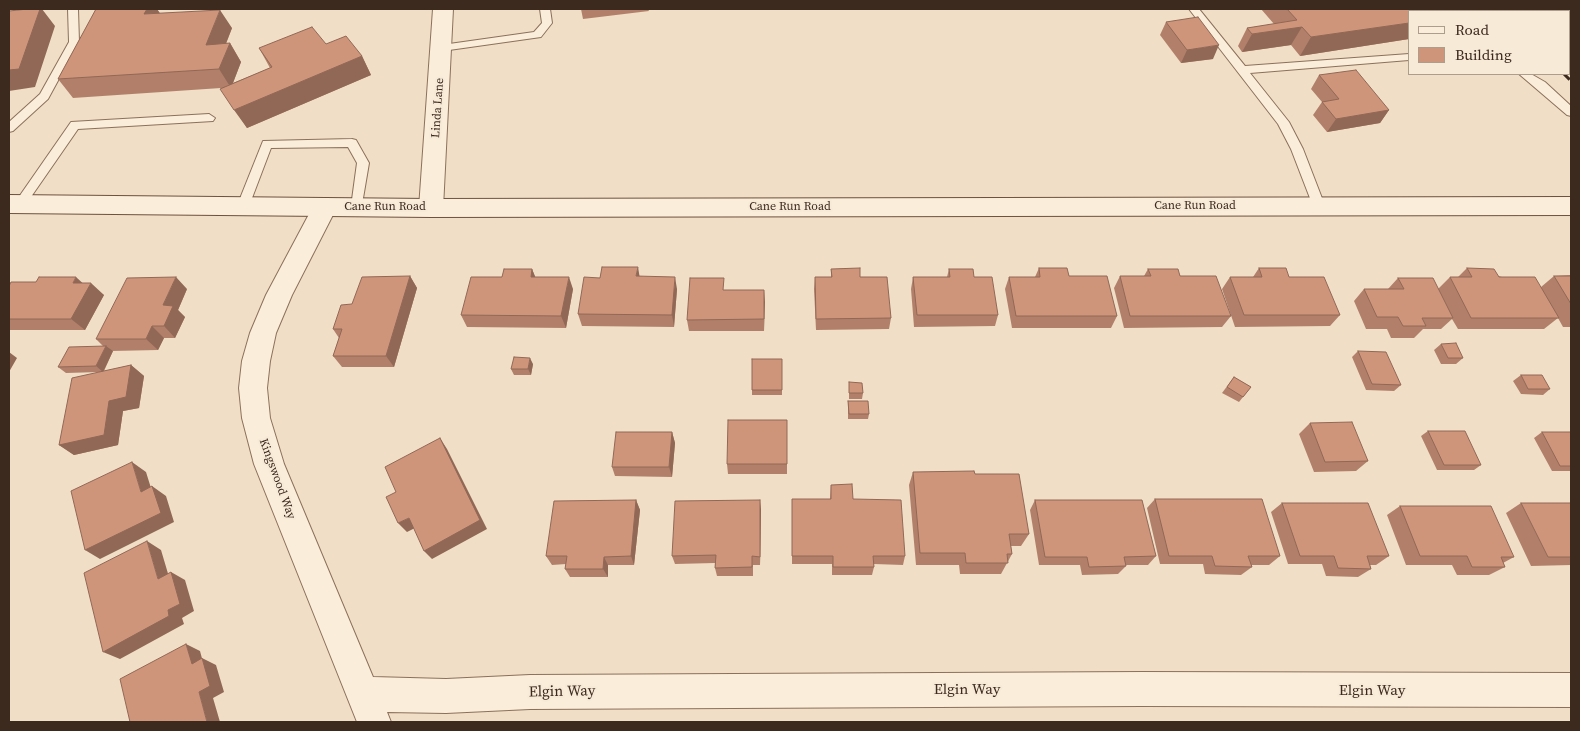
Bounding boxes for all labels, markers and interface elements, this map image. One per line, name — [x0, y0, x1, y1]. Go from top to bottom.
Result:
legend — [1408, 10, 1570, 75]
text: Road — [1455, 19, 1489, 40]
text: Building — [1455, 44, 1512, 65]
street label: Linda Lane — [429, 77, 447, 139]
street label: Cane Run Road — [1154, 199, 1236, 213]
street label: Cane Run Road — [344, 200, 426, 214]
street label: Cane Run Road — [749, 200, 831, 214]
street label: Kingswood Way — [256, 437, 298, 521]
street label: Elgin Way — [934, 681, 1000, 699]
street label: Elgin Way — [528, 682, 596, 702]
street label: Elgin Way — [1339, 682, 1405, 700]

